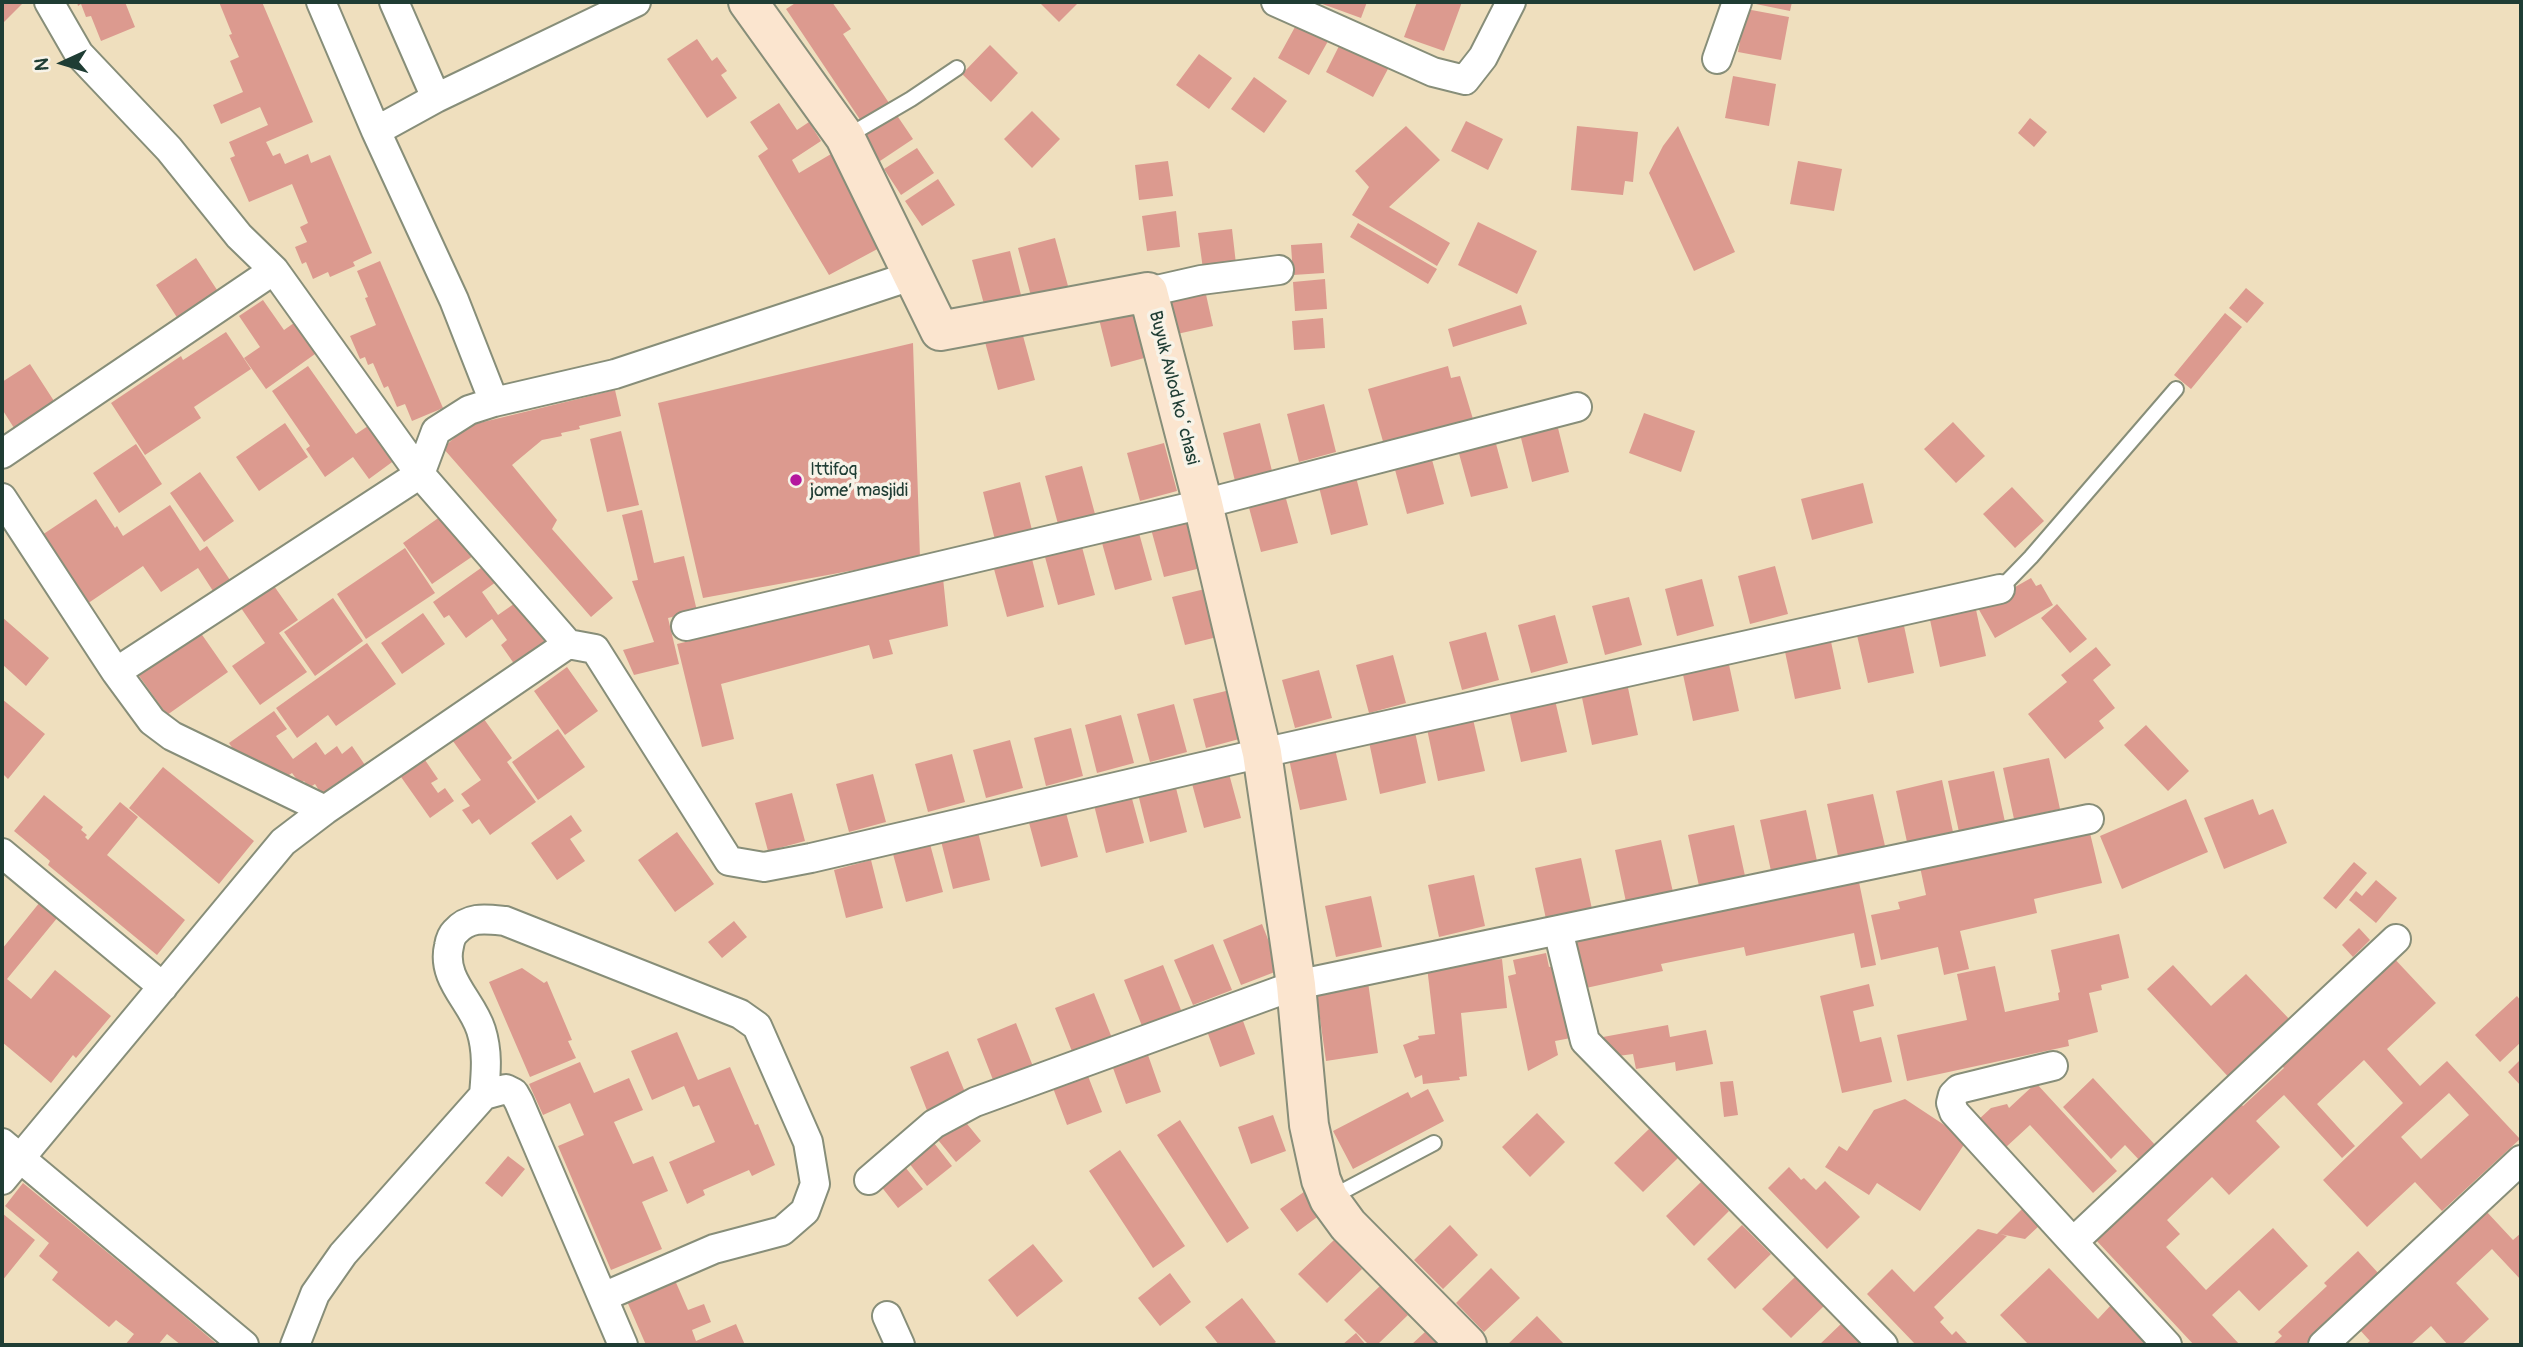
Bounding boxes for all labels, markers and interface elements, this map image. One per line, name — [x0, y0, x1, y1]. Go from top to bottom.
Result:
north arrow — [28, 28, 98, 98]
text: N — [30, 57, 54, 72]
street label: Buyuk Avlod koʻchasi — [1143, 309, 1203, 467]
place label: Ittifoq jome’ masjidi — [810, 459, 908, 502]
marker: Ittifoq jome’ masjidi — [788, 472, 804, 488]

